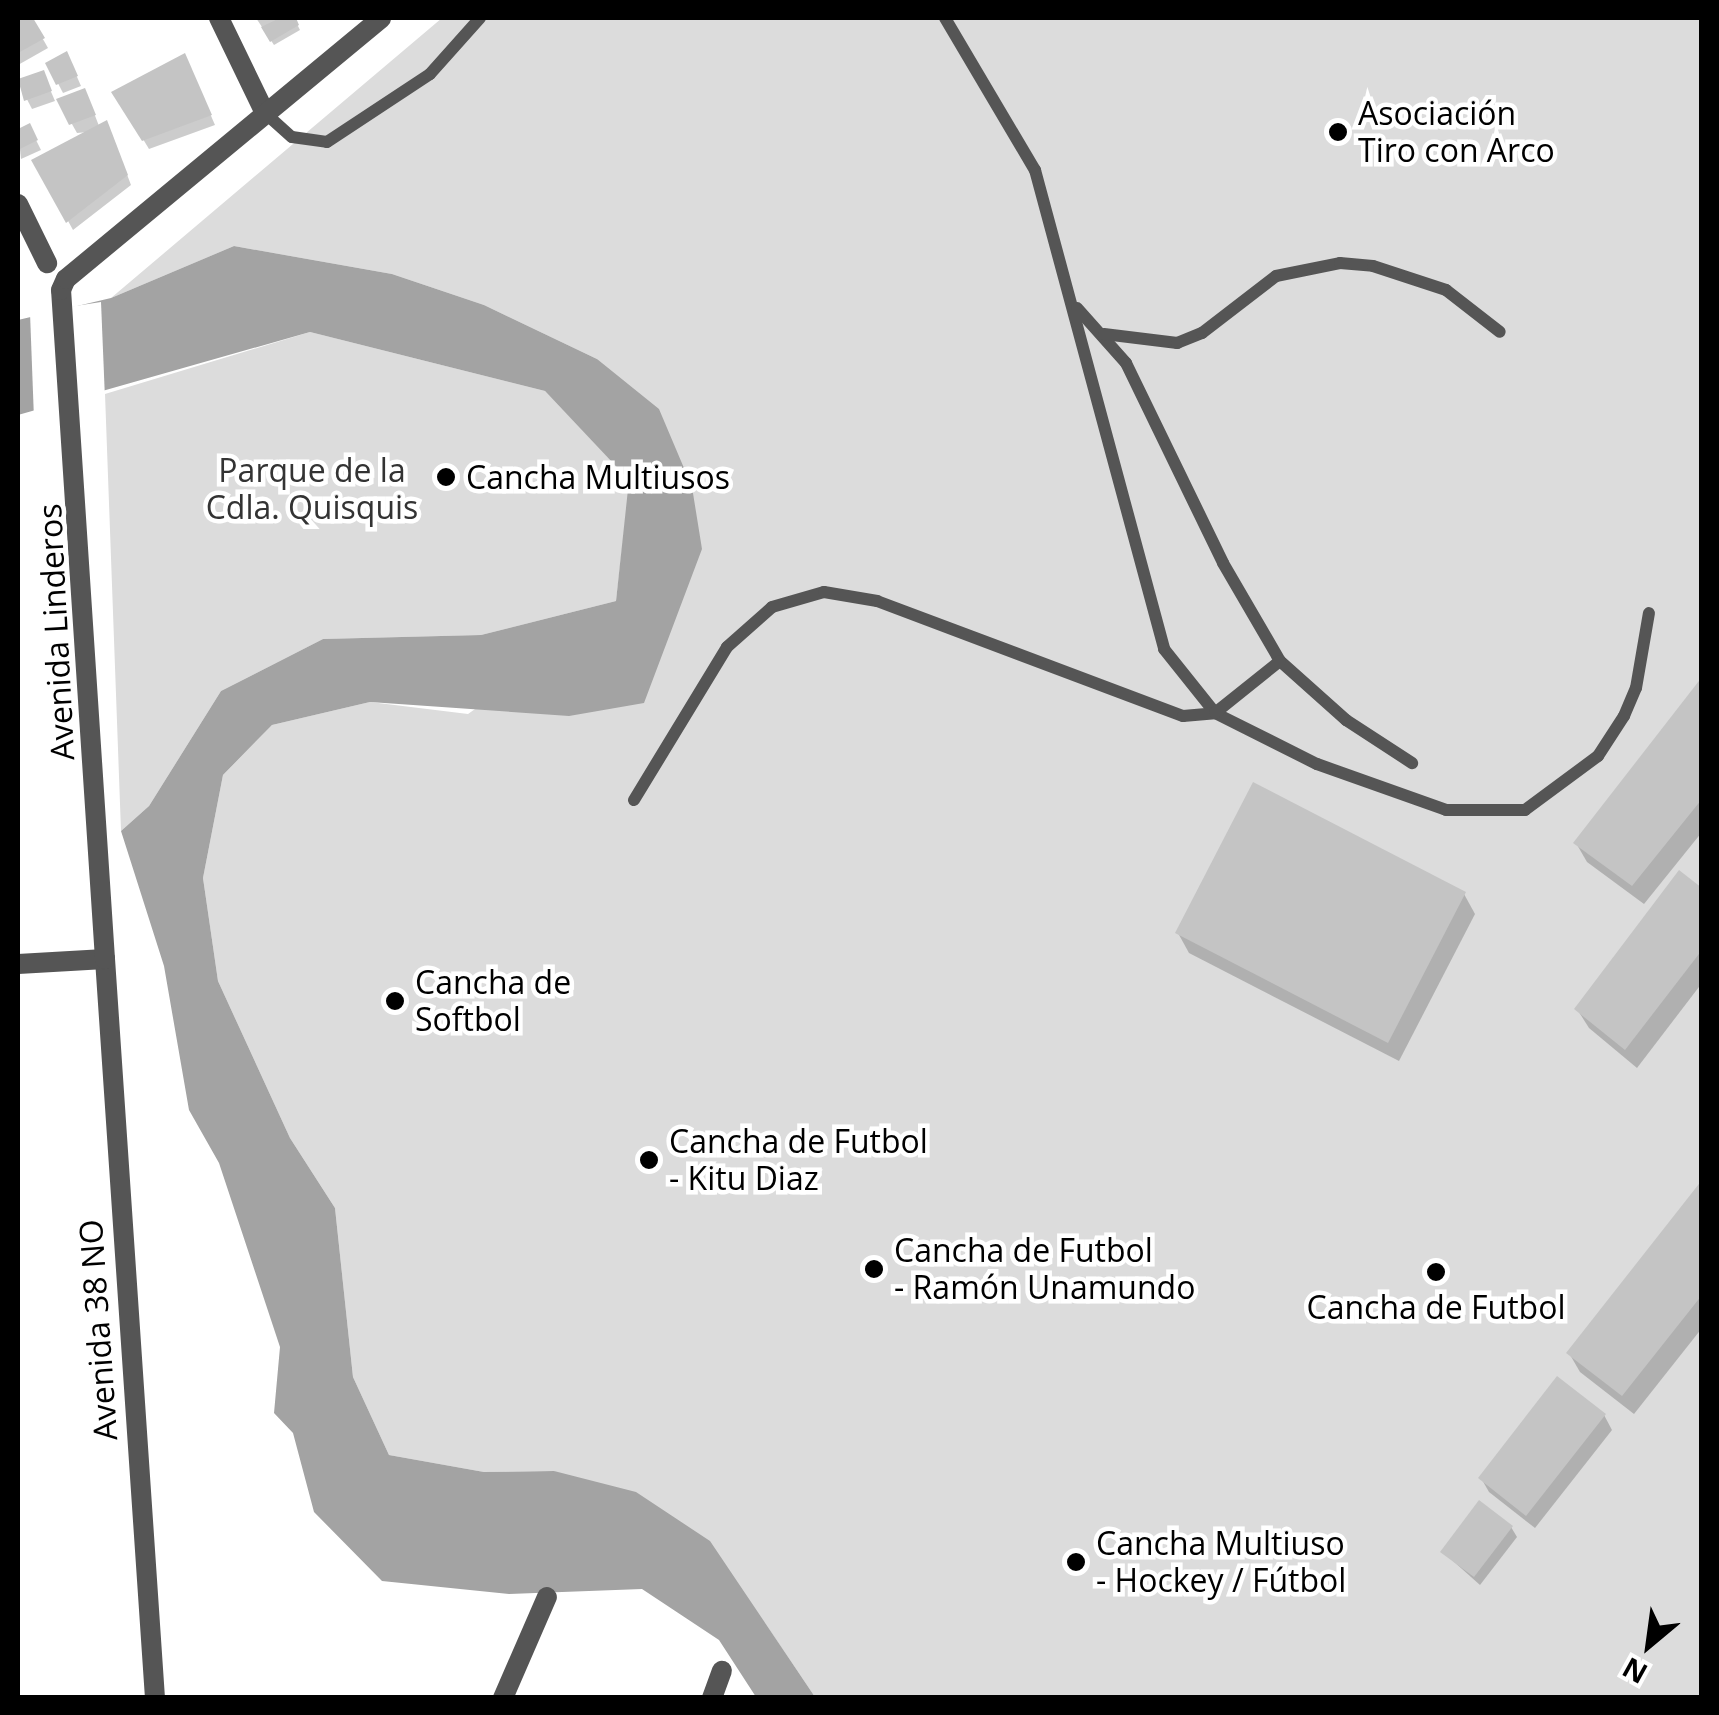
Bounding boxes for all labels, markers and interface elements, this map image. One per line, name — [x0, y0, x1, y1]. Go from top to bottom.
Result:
place label: Asociación Tiro con Arco — [1358, 95, 1555, 170]
marker: Asociación Tiro con Arco — [1327, 121, 1349, 143]
park label: Parque de la Cdla. Quisquis — [206, 452, 418, 527]
place label: Cancha Multiusos — [466, 458, 730, 496]
marker: Cancha Multiusos — [435, 466, 457, 488]
street label: Avenida Linderos — [30, 503, 82, 761]
place label: Cancha de Softbol — [415, 964, 571, 1039]
marker: Cancha de Softbol — [384, 990, 406, 1012]
place label: Cancha de Futbol - Kitu Diaz — [669, 1123, 928, 1198]
marker: Cancha de Futbol - Kitu Diaz — [638, 1149, 660, 1171]
street label: Avenida 38 NO — [71, 1218, 125, 1442]
place label: Cancha de Futbol - Ramón Unamundo — [894, 1232, 1195, 1307]
marker: Cancha de Futbol - Ramón Unamundo — [863, 1258, 885, 1280]
marker: Cancha de Futbol — [1425, 1261, 1447, 1283]
place label: Cancha de Futbol — [1307, 1288, 1565, 1326]
place label: Cancha Multiuso - Hockey / Fútbol — [1096, 1525, 1346, 1600]
marker: Cancha Multiuso - Hockey / Fútbol — [1065, 1551, 1087, 1573]
north arrow — [1599, 1595, 1699, 1695]
text: N — [1615, 1649, 1654, 1693]

